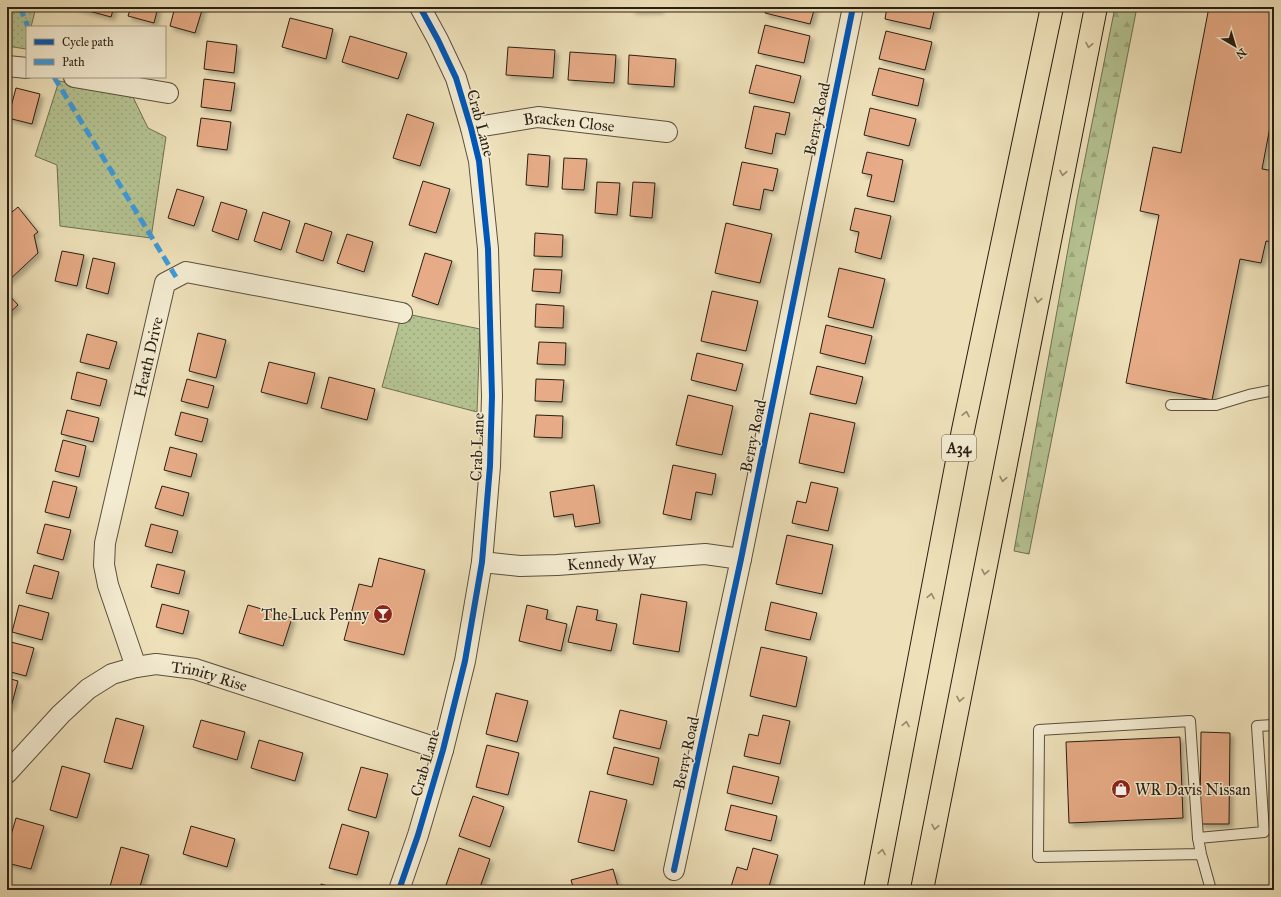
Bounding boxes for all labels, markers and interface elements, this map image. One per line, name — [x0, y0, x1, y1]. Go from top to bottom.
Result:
legend — [26, 26, 166, 78]
north arrow — [1215, 26, 1255, 66]
text: Cycle path — [62, 35, 114, 49]
one-way arrow — [1085, 42, 1093, 48]
text: N — [1233, 45, 1249, 62]
text: Path — [62, 55, 85, 69]
street label: Berry Road — [800, 81, 834, 157]
street label: Crab Lane — [463, 87, 499, 159]
street label: Bracken Close — [522, 107, 616, 135]
one-way arrow — [1060, 170, 1068, 176]
one-way arrow — [1035, 297, 1043, 303]
street label: Heath Drive — [129, 314, 166, 399]
street label: Berry Road — [736, 398, 770, 474]
one-way arrow — [962, 411, 970, 417]
street label: Crab Lane — [466, 412, 488, 482]
road number: A34 — [942, 435, 976, 461]
one-way arrow — [999, 476, 1008, 482]
street label: Kennedy Way — [566, 548, 657, 574]
one-way arrow — [981, 568, 990, 575]
one-way arrow — [926, 593, 935, 599]
bar icon: The Luck Penny — [372, 603, 394, 625]
place label: The Luck Penny — [261, 605, 370, 624]
street label: Trinity Rise — [170, 657, 250, 695]
one-way arrow — [956, 696, 964, 702]
street label: Berry Road — [669, 715, 703, 791]
one-way arrow — [902, 721, 910, 727]
street label: Crab Lane — [406, 727, 444, 799]
shop icon: WR Davis Nissan — [1110, 778, 1132, 800]
place label: WR Davis Nissan — [1135, 780, 1251, 799]
one-way arrow — [931, 824, 939, 830]
one-way arrow — [877, 849, 886, 855]

